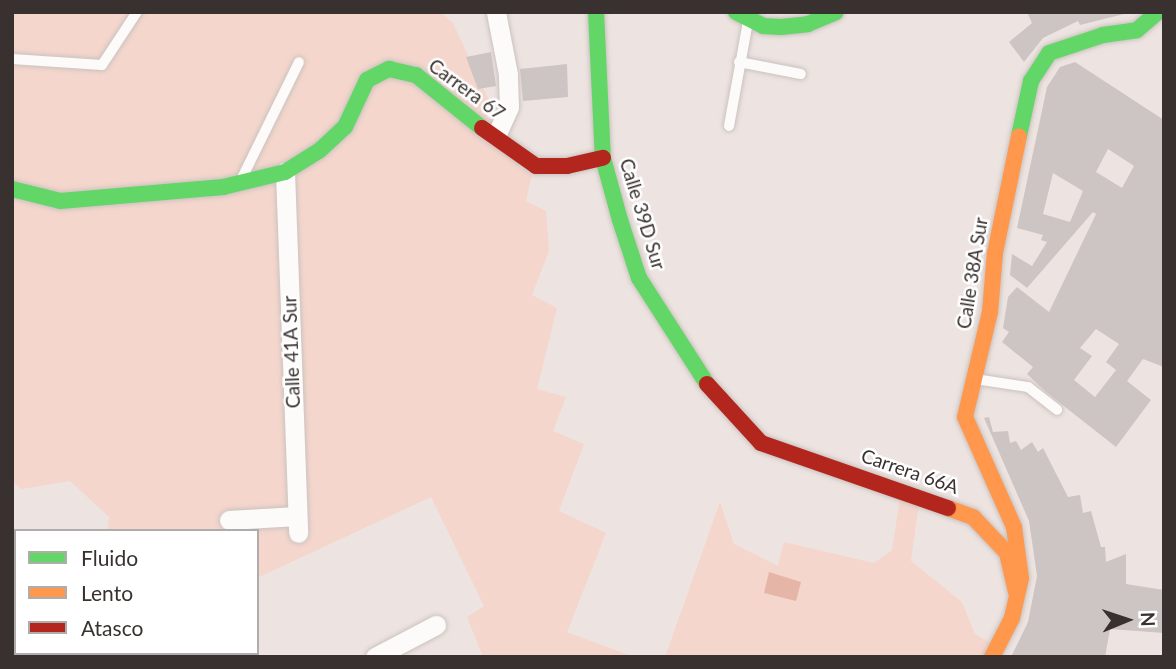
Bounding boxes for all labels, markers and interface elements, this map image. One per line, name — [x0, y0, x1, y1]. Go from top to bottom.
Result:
street label: Carrera 67 — [424, 54, 510, 124]
street label: Calle 39D Sur — [615, 156, 671, 272]
street label: Calle 38A Sur — [952, 215, 992, 331]
street label: Calle 41A Sur — [278, 295, 304, 409]
street label: Carrera 66A — [858, 444, 962, 498]
legend — [14, 529, 259, 655]
text: Fluido — [81, 545, 138, 570]
text: Lento — [81, 580, 133, 605]
north arrow — [1092, 585, 1162, 655]
text: N — [1137, 612, 1160, 627]
text: Atasco — [81, 615, 143, 640]

